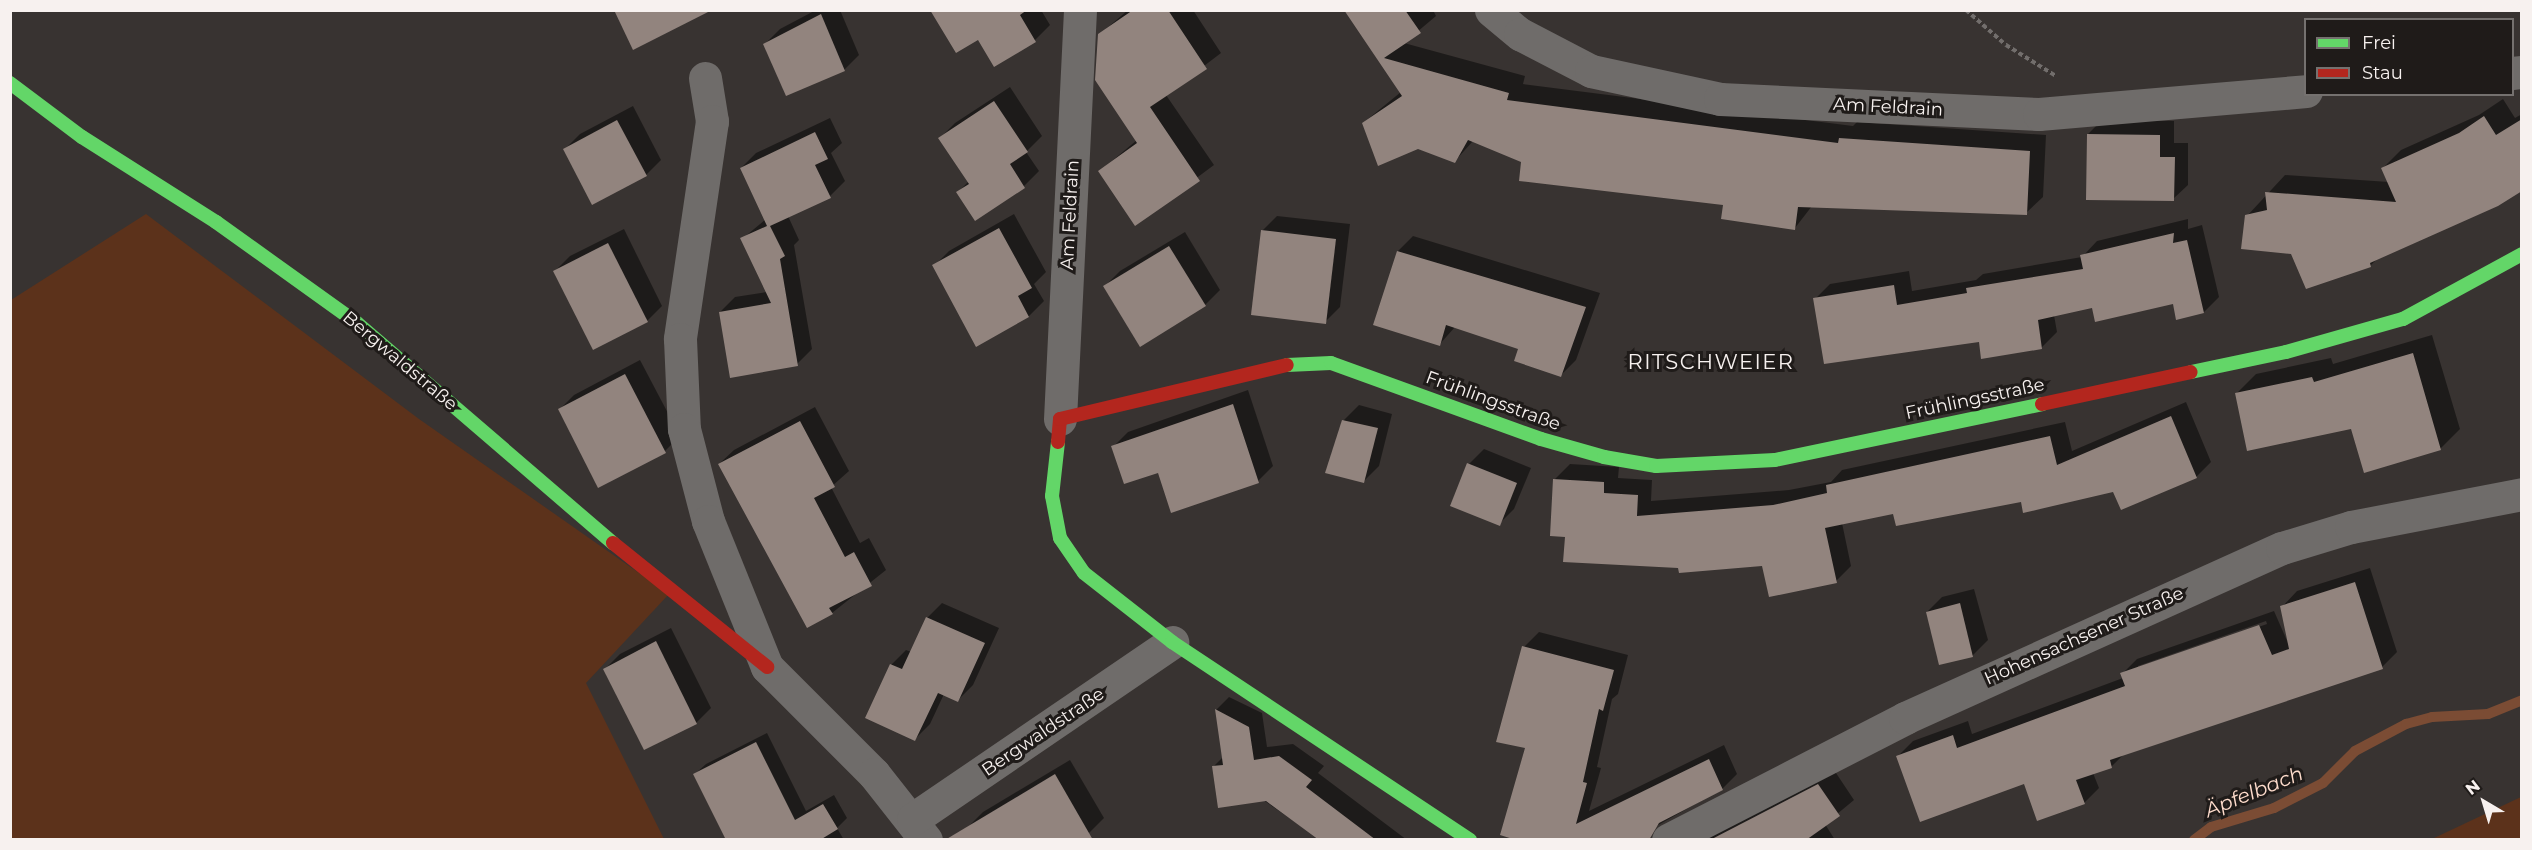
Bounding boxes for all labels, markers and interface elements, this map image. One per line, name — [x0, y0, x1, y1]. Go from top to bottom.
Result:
legend — [2304, 18, 2514, 96]
text: Frei — [2362, 32, 2396, 54]
text: Stau — [2362, 62, 2403, 84]
street label: Am Feldrain — [1833, 93, 1943, 121]
street label: Am Feldrain — [1056, 160, 1084, 270]
street label: Bergwaldstraße — [338, 307, 462, 415]
district label: RITSCHWEIER — [1627, 349, 1795, 375]
street label: Frühlingsstraße — [1423, 367, 1563, 435]
street label: Frühlingsstraße — [1903, 374, 2047, 424]
street label: Hohensachsener Straße — [1981, 582, 2187, 690]
street label: Bergwaldstraße — [978, 683, 1108, 781]
water label: Äpfelbach — [2201, 761, 2307, 823]
north arrow — [2454, 772, 2514, 832]
text: N — [2462, 776, 2484, 799]

